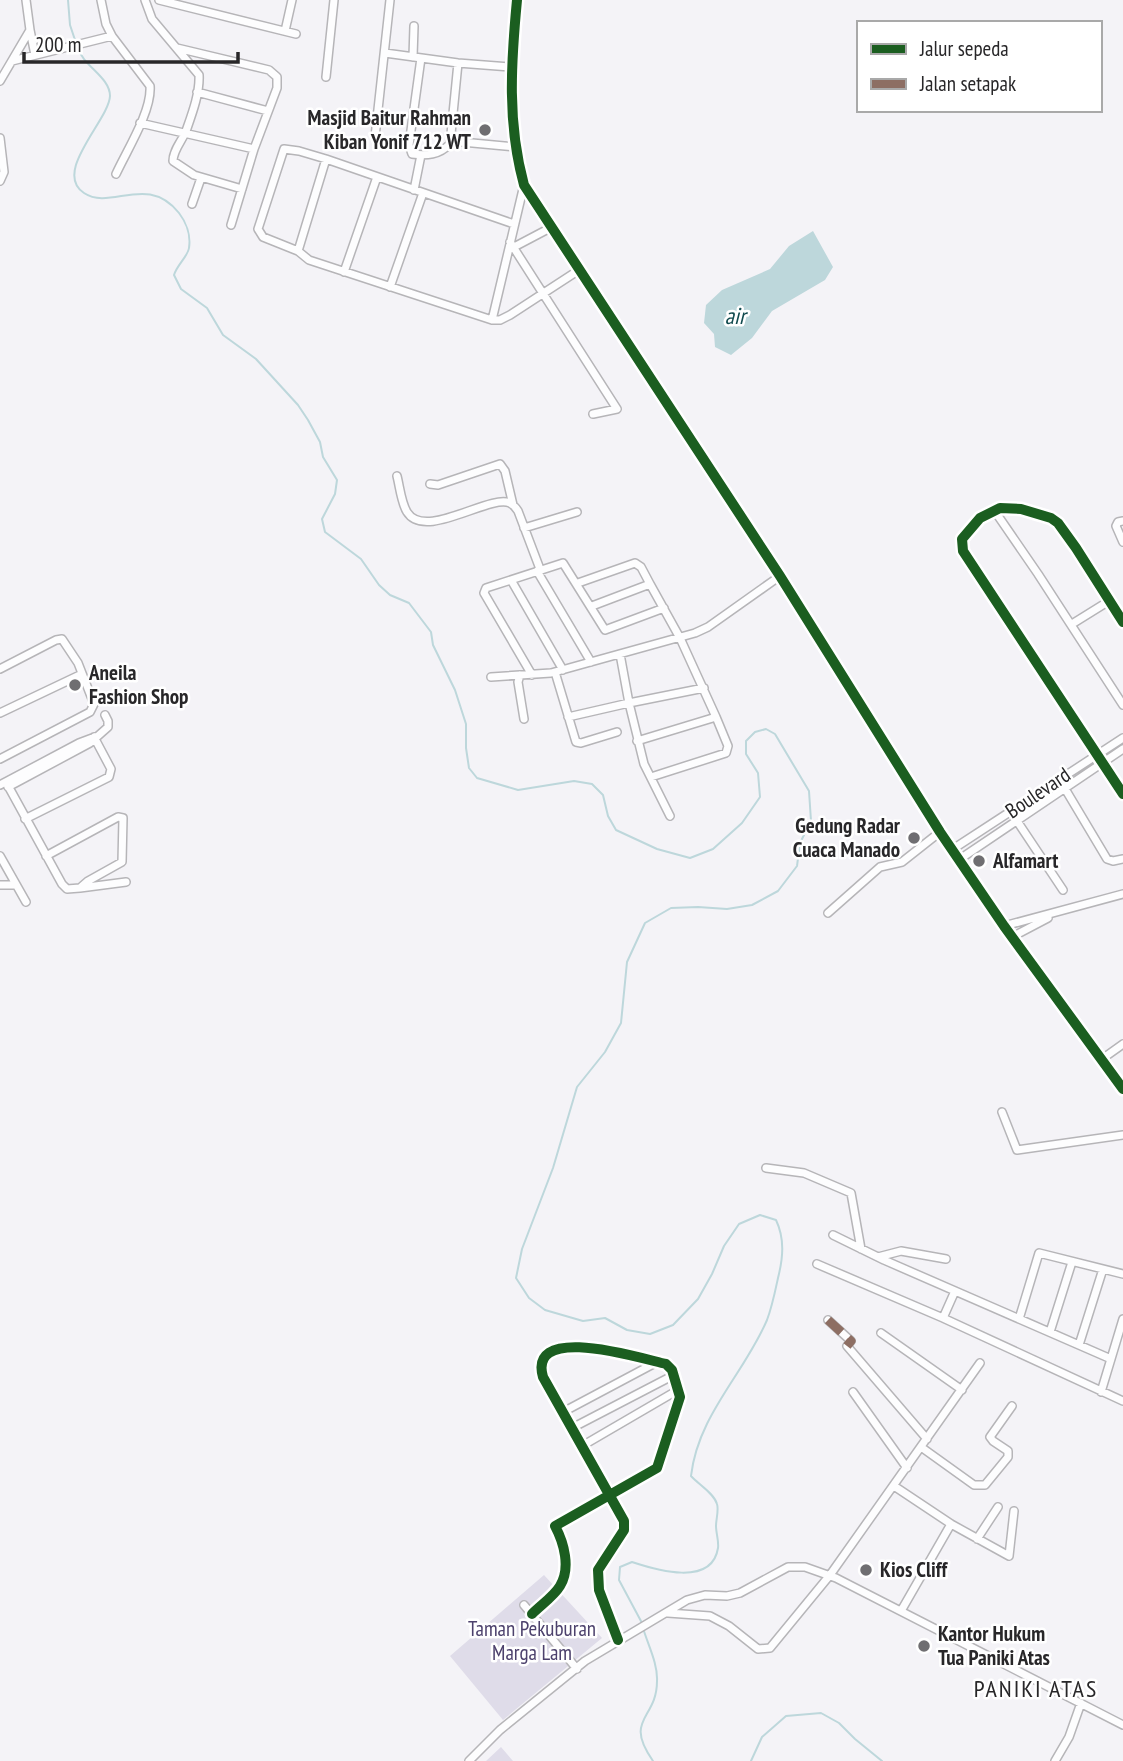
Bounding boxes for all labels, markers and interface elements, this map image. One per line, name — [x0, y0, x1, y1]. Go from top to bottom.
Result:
scale bar — [24, 21, 238, 65]
legend — [857, 21, 1102, 112]
text: 200 m — [35, 31, 81, 58]
text: Jalur sepeda — [919, 35, 1009, 62]
text: Jalan setapak — [919, 70, 1016, 97]
place label: Masjid Baitur Rahman Kiban Yonif 712 WT — [308, 104, 471, 155]
marker: Masjid Baitur Rahman Kiban Yonif 712 WT — [477, 122, 493, 138]
water label: air — [725, 301, 749, 330]
place label: Aneila Fashion Shop — [88, 659, 188, 710]
marker: Aneila Fashion Shop — [67, 677, 83, 693]
street label: Boulevard — [1000, 761, 1075, 824]
place label: Gedung Radar Cuaca Manado — [793, 812, 901, 863]
marker: Gedung Radar Cuaca Manado — [906, 830, 922, 846]
place label: Alfamart — [992, 847, 1058, 874]
marker: Alfamart — [971, 853, 987, 869]
place label: Kios Cliff — [880, 1556, 948, 1583]
marker: Kios Cliff — [858, 1562, 874, 1578]
park label: Taman Pekuburan Marga Lam — [468, 1615, 596, 1666]
place label: Kantor Hukum Tua Paniki Atas — [938, 1620, 1050, 1671]
marker: Kantor Hukum Tua Paniki Atas — [916, 1638, 932, 1654]
district label: PANIKI ATAS — [974, 1673, 1098, 1704]

